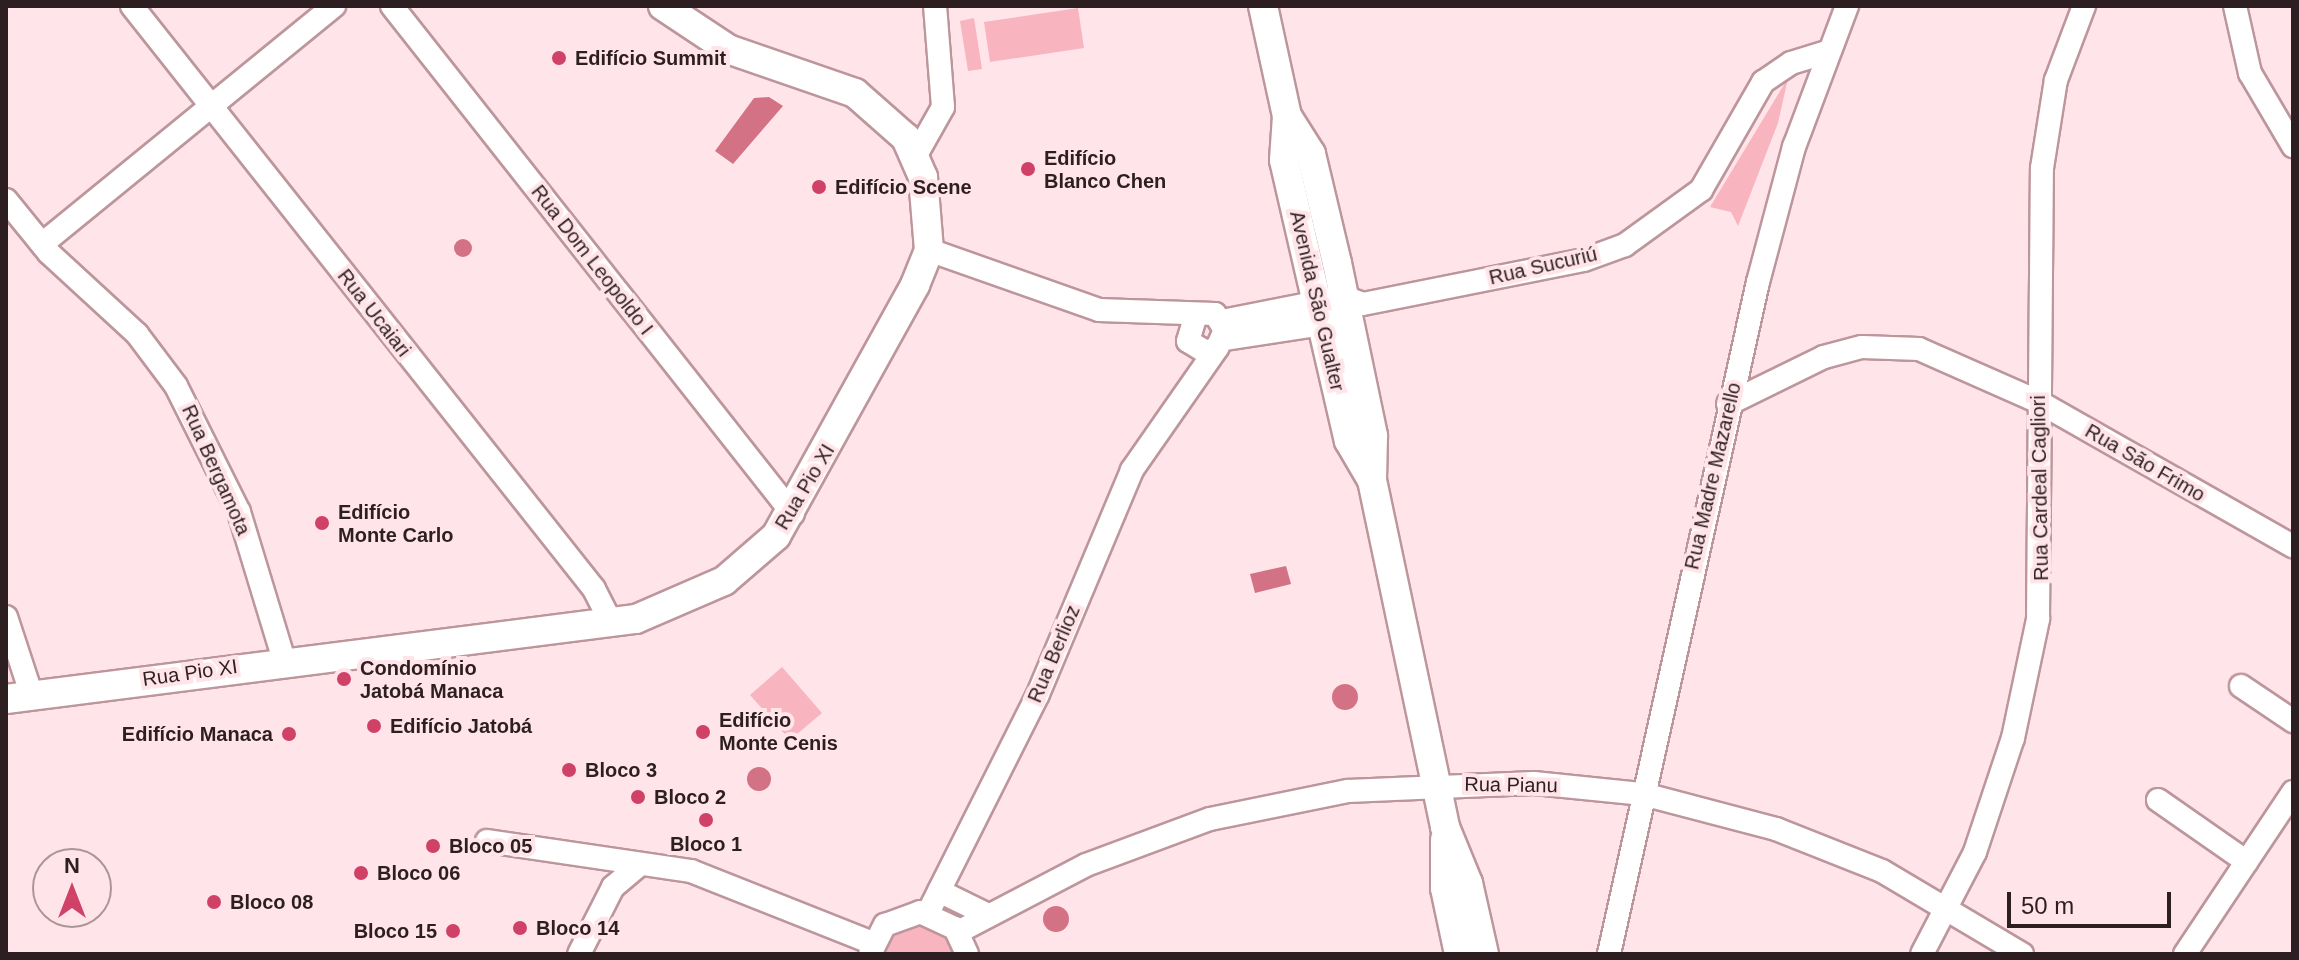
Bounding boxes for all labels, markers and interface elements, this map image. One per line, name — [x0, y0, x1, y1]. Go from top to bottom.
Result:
place label: Edifício Summit — [575, 46, 726, 70]
marker: Edifício Summit — [550, 49, 568, 67]
place label: Edifício Blanco Chen — [1044, 146, 1166, 193]
marker: Edifício Blanco Chen — [1019, 160, 1037, 178]
place label: Edifício Scene — [835, 175, 972, 199]
marker: Edifício Scene — [810, 178, 828, 196]
street label: Rua Dom Leopoldo I — [526, 180, 658, 340]
street label: Avenida São Gualter — [1285, 209, 1349, 393]
street label: Rua Sucuriú — [1487, 242, 1599, 290]
street label: Rua Ucaiari — [332, 264, 416, 362]
street label: Rua Madre Mazarello — [1680, 380, 1746, 572]
street label: Rua Cardeal Cagliori — [2026, 395, 2054, 581]
street label: Rua Bergamota — [177, 401, 255, 539]
street label: Rua São Frimo — [2081, 419, 2209, 507]
street label: Rua Pio XI — [770, 440, 840, 534]
place label: Edifício Monte Carlo — [338, 500, 454, 547]
marker: Edifício Monte Carlo — [313, 514, 331, 532]
street label: Rua Berlioz — [1023, 602, 1085, 706]
street label: Rua Pio XI — [141, 654, 239, 692]
place label: Condomínio Jatobá Manaca — [360, 656, 503, 703]
marker: Condomínio Jatobá Manaca — [335, 670, 353, 688]
place label: Edifício Monte Cenis — [719, 708, 838, 755]
place label: Edifício Jatobá — [390, 714, 532, 738]
marker: Edifício Jatobá — [365, 717, 383, 735]
place label: Edifício Manaca — [122, 722, 273, 746]
marker: Edifício Monte Cenis — [694, 723, 712, 741]
marker: Edifício Manaca — [280, 725, 298, 743]
place label: Bloco 3 — [585, 758, 657, 782]
marker: Bloco 3 — [560, 761, 578, 779]
street label: Rua Pianu — [1464, 772, 1558, 798]
place label: Bloco 2 — [654, 785, 726, 809]
marker: Bloco 2 — [629, 788, 647, 806]
marker: Bloco 1 — [697, 811, 715, 829]
place label: Bloco 1 — [670, 832, 742, 856]
place label: Bloco 05 — [449, 834, 532, 858]
marker: Bloco 05 — [424, 837, 442, 855]
north arrow — [32, 848, 112, 928]
text: N — [64, 853, 80, 878]
place label: Bloco 06 — [377, 861, 460, 885]
marker: Bloco 06 — [352, 864, 370, 882]
scale bar — [2011, 876, 2175, 926]
place label: Bloco 08 — [230, 890, 313, 914]
text: 50 m — [2021, 892, 2074, 919]
marker: Bloco 08 — [205, 893, 223, 911]
place label: Bloco 14 — [536, 916, 619, 940]
place label: Bloco 15 — [354, 919, 437, 943]
marker: Bloco 14 — [511, 919, 529, 937]
marker: Bloco 15 — [444, 922, 462, 940]

